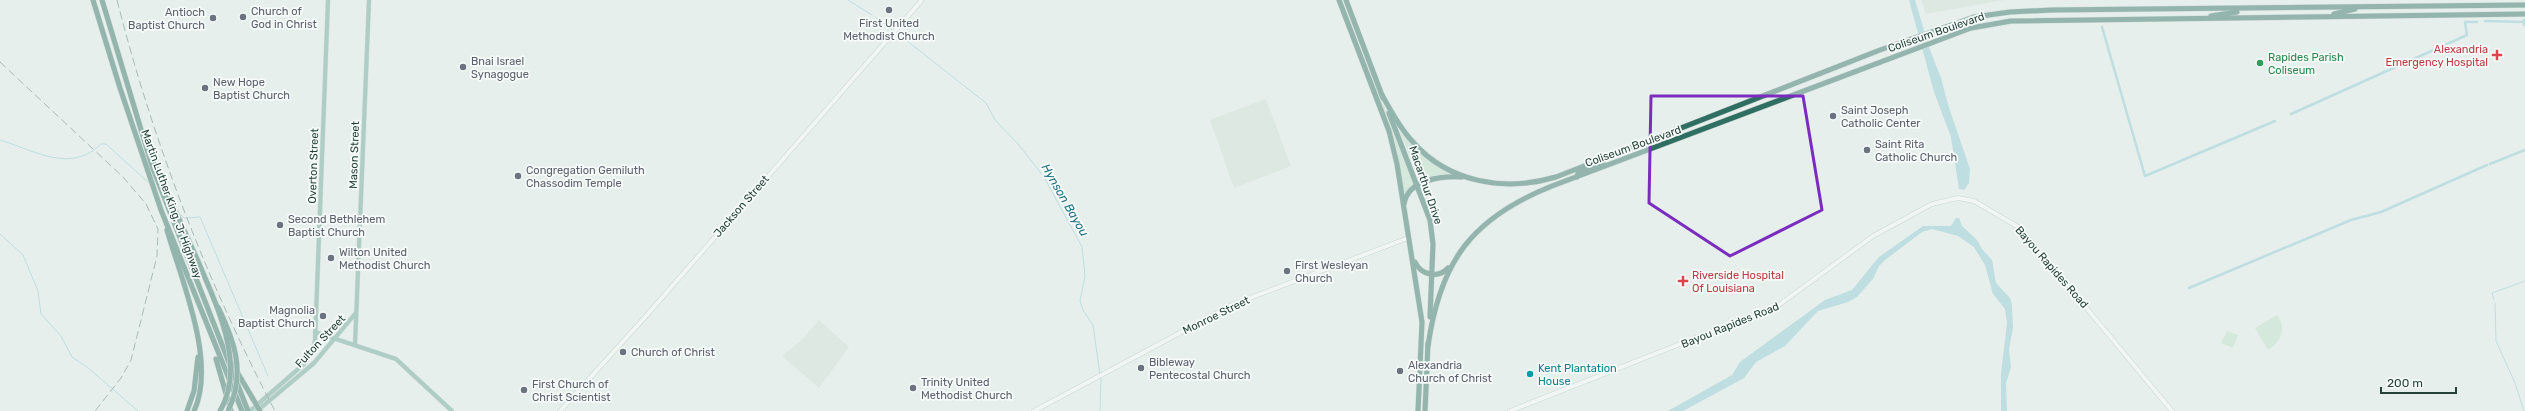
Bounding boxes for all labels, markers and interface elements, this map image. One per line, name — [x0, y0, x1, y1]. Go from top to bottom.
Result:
place label: Church of God in Christ — [251, 5, 318, 31]
marker: First United Methodist Church — [884, 5, 894, 15]
place label: Antioch Baptist Church — [128, 6, 205, 32]
street label: Coliseum Boulevard — [1886, 10, 1986, 55]
marker: Church of God in Christ — [238, 12, 248, 22]
marker: Antioch Baptist Church — [208, 13, 218, 23]
place label: First United Methodist Church — [843, 17, 935, 43]
place label: Alexandria Emergency Hospital — [2386, 43, 2488, 69]
marker: Alexandria Emergency Hospital — [2491, 49, 2503, 61]
place label: Rapides Parish Coliseum — [2268, 51, 2344, 77]
place label: Bnai Israel Synagogue — [471, 55, 529, 81]
marker: Rapides Parish Coliseum — [2255, 58, 2265, 68]
marker: Bnai Israel Synagogue — [458, 62, 468, 72]
place label: New Hope Baptist Church — [213, 76, 290, 102]
marker: New Hope Baptist Church — [200, 83, 210, 93]
place label: Saint Joseph Catholic Center — [1841, 104, 1921, 130]
marker: Saint Joseph Catholic Center — [1828, 111, 1838, 121]
street label: Mason Street — [347, 120, 362, 189]
street label: Coliseum Boulevard — [1583, 123, 1683, 170]
street label: Overton Street — [306, 127, 321, 204]
street label: Martin Luther King, Jr Highway — [138, 128, 205, 280]
place label: Saint Rita Catholic Church — [1875, 138, 1957, 164]
street label: Macarthur Drive — [1406, 144, 1445, 226]
marker: Saint Rita Catholic Church — [1862, 145, 1872, 155]
water label: Hynson Bayou — [1039, 161, 1091, 239]
place label: Congregation Gemiluth Chassodim Temple — [526, 164, 645, 190]
marker: Congregation Gemiluth Chassodim Temple — [513, 171, 523, 181]
street label: Jackson Street — [711, 172, 772, 240]
place label: Second Bethlehem Baptist Church — [288, 213, 385, 239]
marker: Second Bethlehem Baptist Church — [275, 220, 285, 230]
street label: Bayou Rapides Road — [2012, 224, 2091, 311]
place label: Wilton United Methodist Church — [339, 246, 430, 272]
marker: Wilton United Methodist Church — [326, 253, 336, 263]
place label: First Wesleyan Church — [1295, 259, 1368, 285]
marker: First Wesleyan Church — [1282, 266, 1292, 276]
place label: Riverside Hospital Of Louisiana — [1692, 269, 1784, 295]
marker: Riverside Hospital Of Louisiana — [1677, 275, 1689, 287]
street label: Monroe Street — [1181, 293, 1252, 337]
street label: Bayou Rapides Road — [1679, 300, 1781, 351]
place label: Magnolia Baptist Church — [238, 304, 315, 330]
marker: Magnolia Baptist Church — [318, 311, 328, 321]
street label: Fulton Street — [293, 312, 349, 370]
place label: Church of Christ — [631, 346, 716, 359]
marker: Church of Christ — [618, 347, 628, 357]
place label: Bibleway Pentecostal Church — [1149, 356, 1250, 382]
place label: Alexandria Church of Christ — [1408, 359, 1493, 385]
place label: Kent Plantation House — [1538, 362, 1617, 388]
marker: Bibleway Pentecostal Church — [1136, 363, 1146, 373]
marker: Alexandria Church of Christ — [1395, 366, 1405, 376]
marker: Kent Plantation House — [1525, 369, 1535, 379]
scale bar — [2381, 369, 2456, 395]
place label: Trinity United Methodist Church — [921, 376, 1012, 402]
text: 200 m — [2387, 376, 2423, 390]
place label: First Church of Christ Scientist — [532, 378, 611, 404]
marker: Trinity United Methodist Church — [908, 383, 918, 393]
marker: First Church of Christ Scientist — [519, 385, 529, 395]

